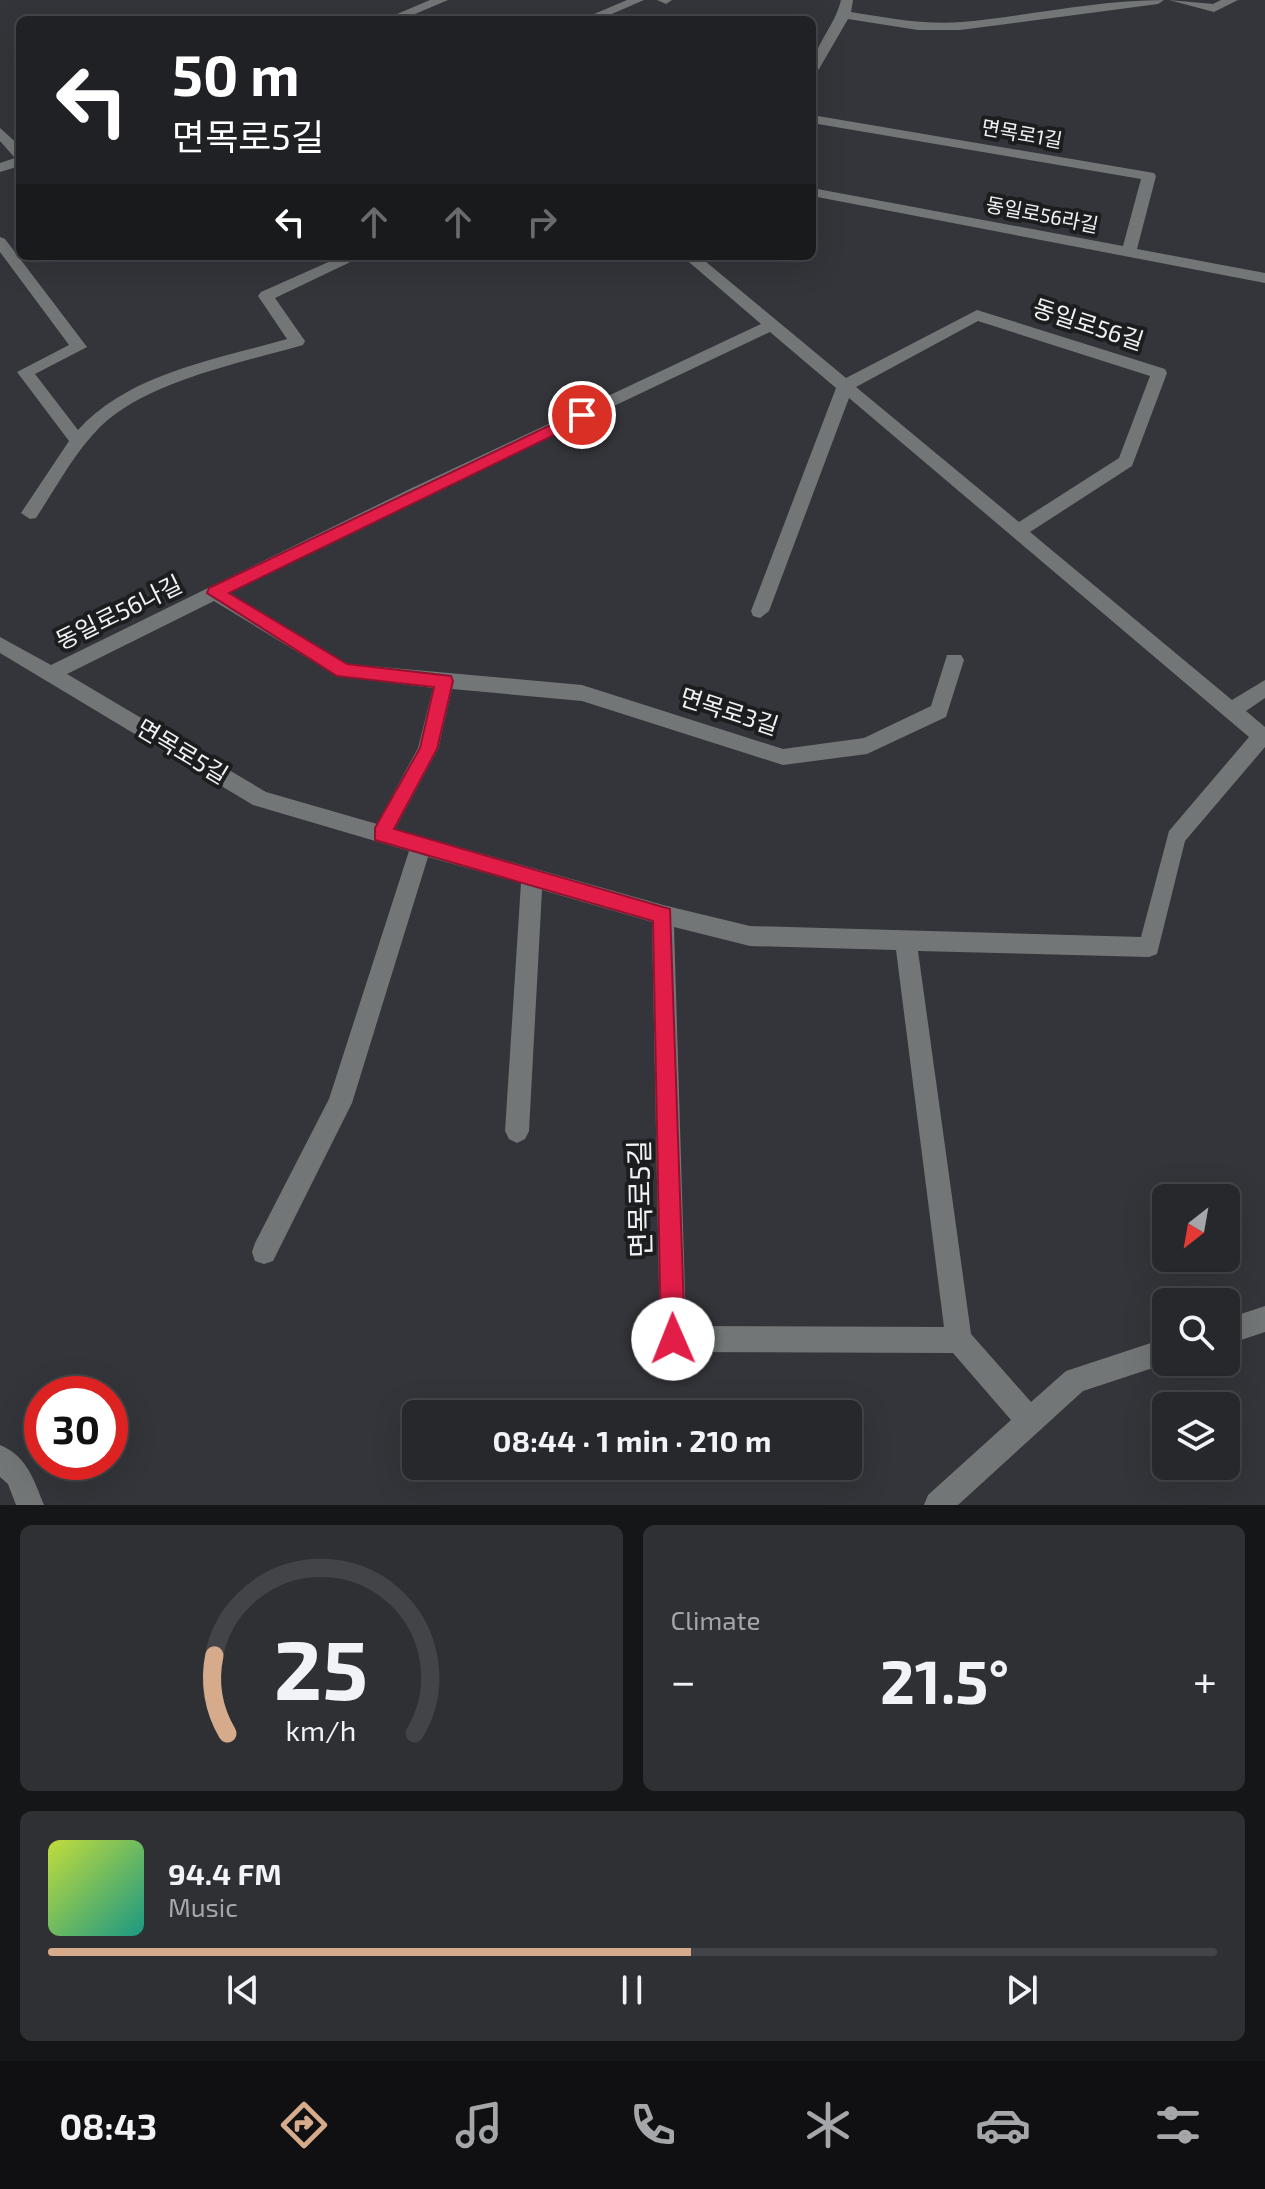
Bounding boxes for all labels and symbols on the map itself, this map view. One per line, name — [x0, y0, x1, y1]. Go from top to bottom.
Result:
street label: 면목로1길 — [980, 114, 1064, 152]
street label: 동일로56라길 — [984, 191, 1101, 237]
street label: 동일로56길 — [1029, 292, 1148, 355]
pin — [548, 381, 616, 449]
street label: 동일로56나길 — [50, 569, 186, 655]
street label: 면목로3길 — [677, 681, 782, 740]
street label: 면목로5길 — [132, 712, 234, 789]
street label: 면목로5길 — [621, 1140, 657, 1258]
north arrow — [1152, 1184, 1240, 1272]
position arrow — [631, 1297, 715, 1381]
speed limit sign: 30 — [24, 1376, 128, 1480]

